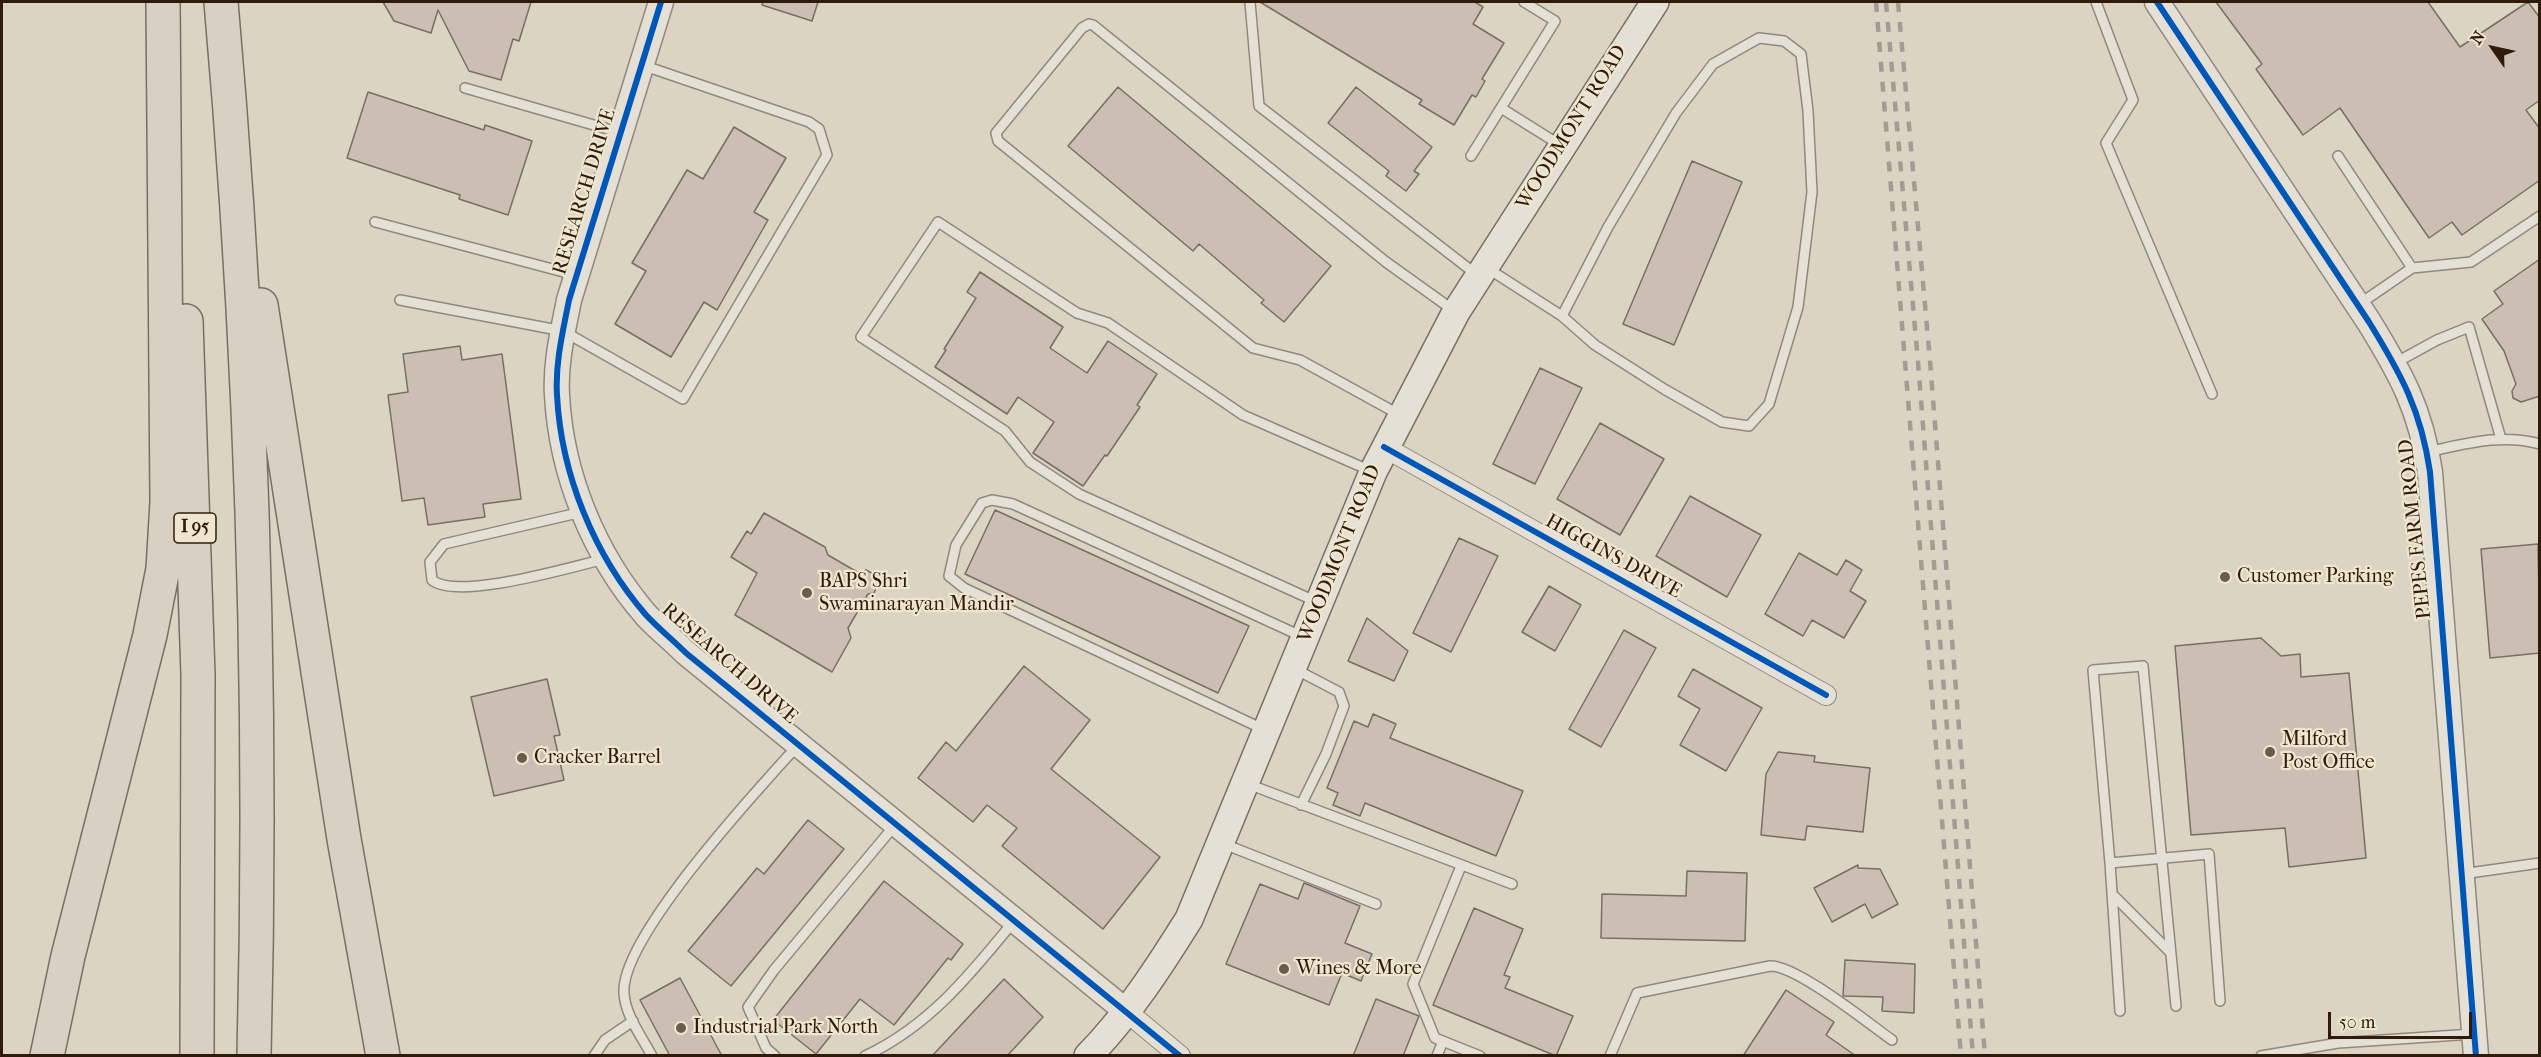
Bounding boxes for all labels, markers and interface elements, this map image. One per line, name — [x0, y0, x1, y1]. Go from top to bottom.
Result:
north arrow — [2463, 18, 2523, 78]
text: N — [2466, 27, 2489, 48]
street label: WOODMONT ROAD — [1512, 41, 1632, 215]
street label: RESEARCH DRIVE — [548, 106, 622, 278]
street label: PEPES FARM ROAD — [2395, 438, 2437, 620]
street label: WOODMONT ROAD — [1293, 462, 1387, 646]
street label: HIGGINS DRIVE — [1541, 510, 1685, 604]
road number: I 95 — [174, 513, 216, 543]
place label: Customer Parking — [2237, 565, 2394, 589]
place label: BAPS Shri Swaminarayan Mandir — [819, 570, 1014, 617]
marker: Customer Parking — [2218, 570, 2232, 584]
marker: BAPS Shri Swaminarayan Mandir — [800, 586, 814, 600]
street label: RESEARCH DRIVE — [656, 598, 802, 730]
place label: Milford Post Office — [2282, 728, 2375, 775]
marker: Milford Post Office — [2263, 745, 2277, 759]
place label: Cracker Barrel — [534, 746, 661, 770]
marker: Cracker Barrel — [515, 751, 529, 765]
place label: Wines & More — [1296, 957, 1422, 981]
marker: Wines & More — [1277, 962, 1291, 976]
scale bar — [2331, 1000, 2475, 1038]
text: 50 m — [2339, 1012, 2375, 1033]
place label: Industrial Park North — [693, 1016, 878, 1040]
marker: Industrial Park North — [674, 1021, 688, 1035]

